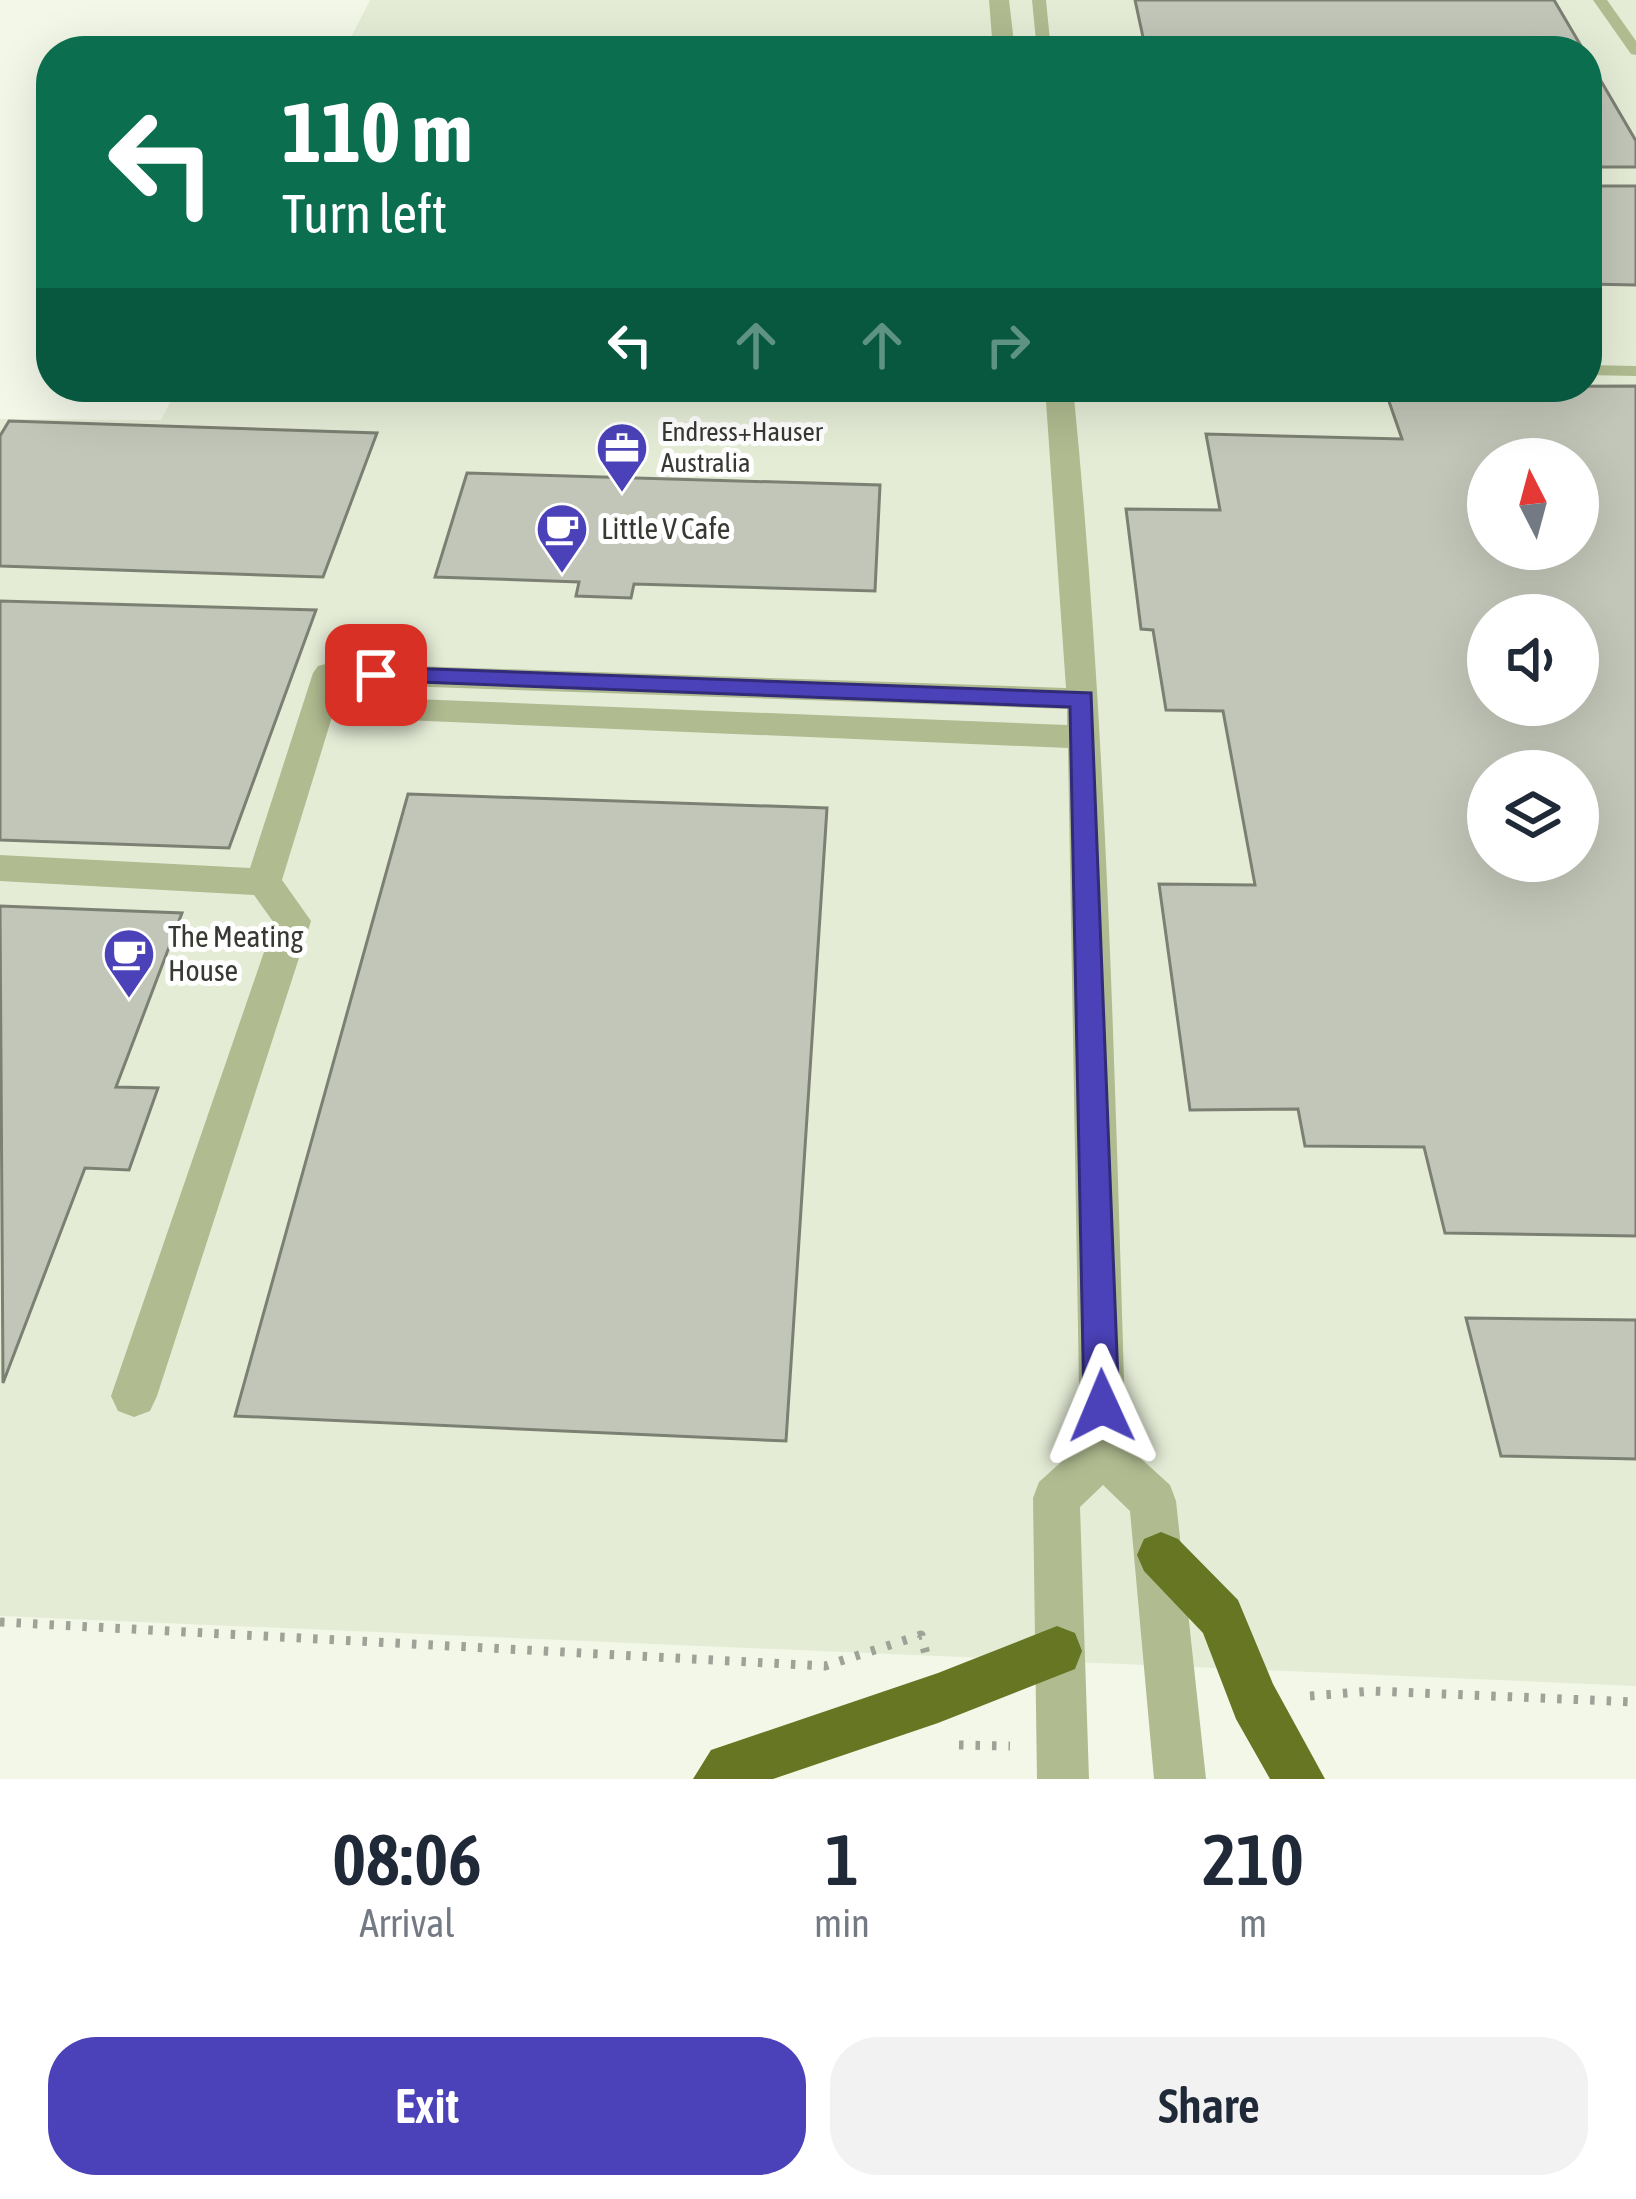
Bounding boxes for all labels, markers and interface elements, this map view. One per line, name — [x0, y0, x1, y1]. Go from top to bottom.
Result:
icon: left — [84, 84, 240, 240]
text: 110 m — [282, 84, 472, 180]
text: Turn left — [282, 183, 447, 244]
icon: left — [597, 312, 663, 378]
icon: ahead — [723, 312, 789, 378]
icon: ahead — [849, 312, 915, 378]
icon: right — [975, 312, 1041, 378]
place label: Endress+Hauser Australia — [661, 416, 824, 478]
office icon: Endress+Hauser Australia — [594, 420, 650, 494]
north arrow — [1467, 438, 1599, 570]
map controls — [1467, 438, 1599, 882]
cafe icon: Little V Cafe — [534, 501, 590, 575]
place label: Little V Cafe — [601, 511, 730, 545]
button: sound — [1467, 594, 1599, 726]
pin — [325, 624, 427, 726]
icon: arrive — [343, 642, 409, 708]
button: layers — [1467, 750, 1599, 882]
place label: The Meating House — [168, 919, 304, 987]
cafe icon: The Meating House — [101, 926, 157, 1000]
position arrow — [1039, 1343, 1165, 1469]
text: 08:06 — [332, 1818, 482, 1900]
text: 1 — [825, 1818, 859, 1900]
text: 210 — [1202, 1818, 1304, 1900]
text: Arrival — [359, 1901, 455, 1945]
text: min — [814, 1901, 870, 1945]
text: m — [1239, 1901, 1267, 1945]
button: Exit — [48, 2037, 806, 2175]
button: Share — [830, 2037, 1588, 2175]

